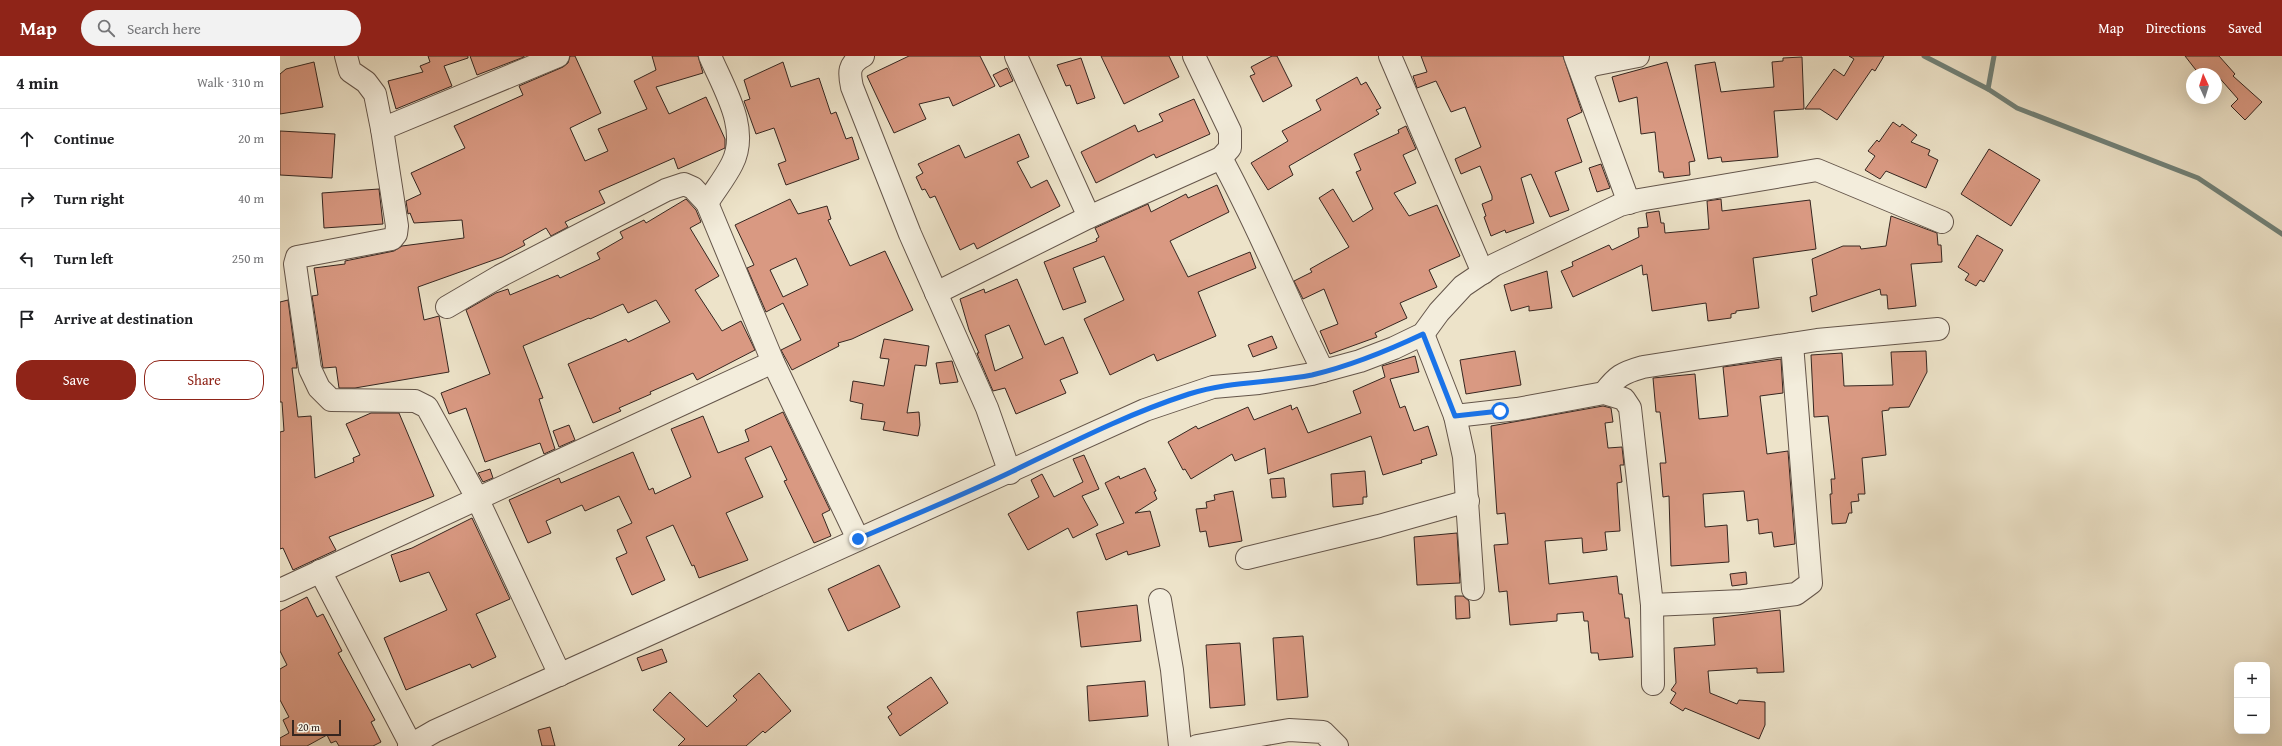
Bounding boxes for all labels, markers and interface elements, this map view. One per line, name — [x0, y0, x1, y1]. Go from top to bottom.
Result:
search box — [81, 10, 361, 46]
text: Map — [20, 14, 57, 42]
icon: search — [95, 17, 117, 39]
text: Search here — [127, 18, 201, 39]
text: Map — [2098, 18, 2124, 38]
text: Directions — [2146, 18, 2206, 38]
text: Saved — [2228, 18, 2262, 38]
north arrow — [2186, 68, 2222, 104]
text: 4 min — [16, 70, 58, 95]
text: Walk · 310 m — [197, 73, 264, 92]
icon: ahead — [16, 128, 38, 150]
text: Continue — [54, 128, 115, 149]
text: 20 m — [238, 129, 264, 148]
icon: right — [16, 188, 38, 210]
text: Turn right — [54, 188, 125, 209]
text: 40 m — [238, 189, 264, 208]
icon: left — [16, 248, 38, 270]
text: Turn left — [54, 248, 113, 269]
text: 250 m — [232, 249, 264, 268]
icon: arrive — [16, 308, 38, 330]
text: Arrive at destination — [54, 308, 193, 329]
button: Save — [16, 360, 136, 400]
button: Share — [144, 360, 264, 400]
route start — [1491, 402, 1509, 420]
route end — [849, 530, 867, 548]
map controls — [2234, 662, 2270, 734]
button: + — [2234, 662, 2270, 698]
button: − — [2234, 698, 2270, 734]
scale bar — [292, 718, 341, 737]
text: 20 m — [298, 719, 320, 735]

